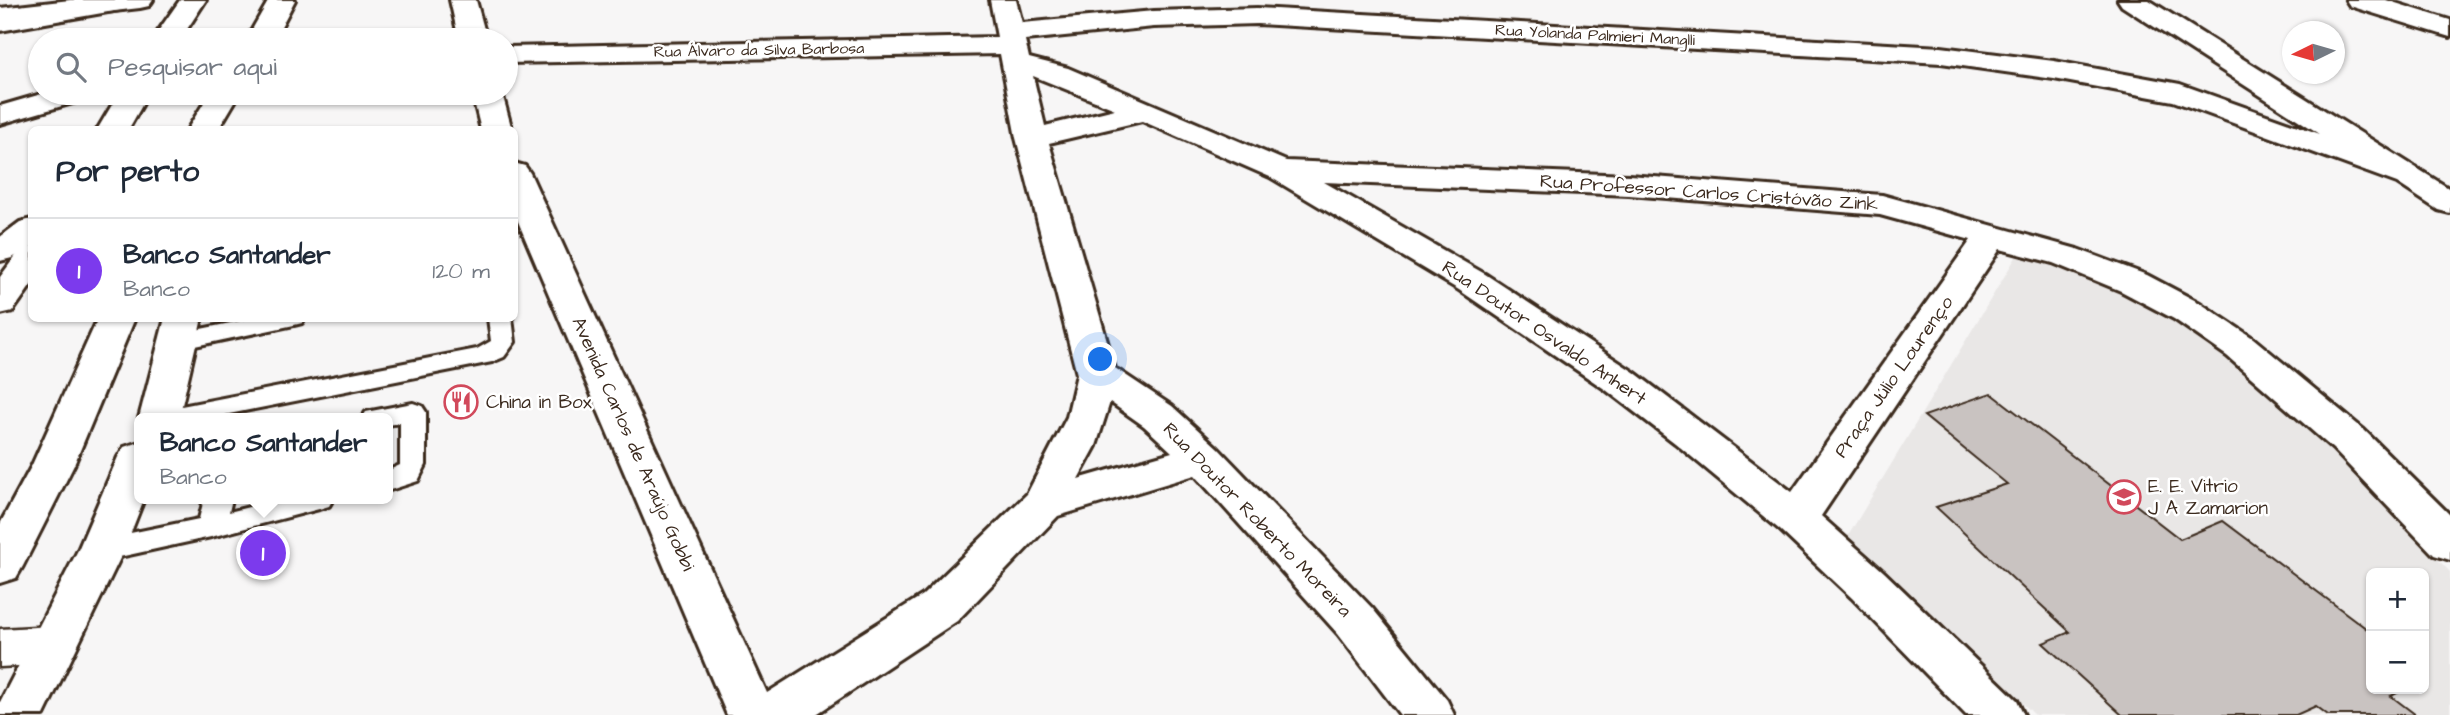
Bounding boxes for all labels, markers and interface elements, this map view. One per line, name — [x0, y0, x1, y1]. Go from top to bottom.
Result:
street label: Rua Yolanda Palmieri Manglli — [1494, 19, 1696, 52]
north arrow — [2282, 21, 2345, 84]
search box — [28, 28, 518, 105]
street label: Rua Álvaro da Silva Barbosa — [653, 37, 865, 63]
icon: search — [52, 48, 90, 86]
text: Pesquisar aqui — [108, 49, 277, 85]
text: Por perto — [56, 151, 199, 193]
street label: Rua Professor Carlos Cristóvão Zink — [1539, 168, 1879, 218]
text: Banco Santander — [123, 237, 331, 273]
street label: Rua Doutor Osvaldo Anhert — [1436, 254, 1652, 412]
text: 1 — [78, 255, 80, 287]
text: 120 m — [432, 255, 490, 287]
text: Banco — [123, 273, 190, 305]
street label: Praça Júlio Lourenço — [1828, 290, 1960, 463]
street label: Avenida Carlos de Araújo Gobbi — [565, 313, 701, 575]
your location — [1083, 342, 1117, 376]
restaurant icon: China in Box — [442, 383, 480, 421]
place label: China in Box — [486, 389, 592, 416]
popup — [134, 413, 393, 504]
street label: Rua Doutor Roberto Moreira — [1156, 417, 1358, 624]
text: Banco Santander — [160, 425, 367, 461]
text: Banco — [160, 461, 227, 493]
place label: E. E. Vitrio J A Zamarion — [2148, 473, 2268, 522]
school or university icon: E. E. Vitrio J A Zamarion — [2105, 478, 2143, 516]
pin: 1 — [240, 527, 286, 579]
map controls — [2366, 568, 2429, 694]
button: + — [2366, 568, 2429, 631]
button: − — [2366, 631, 2429, 694]

